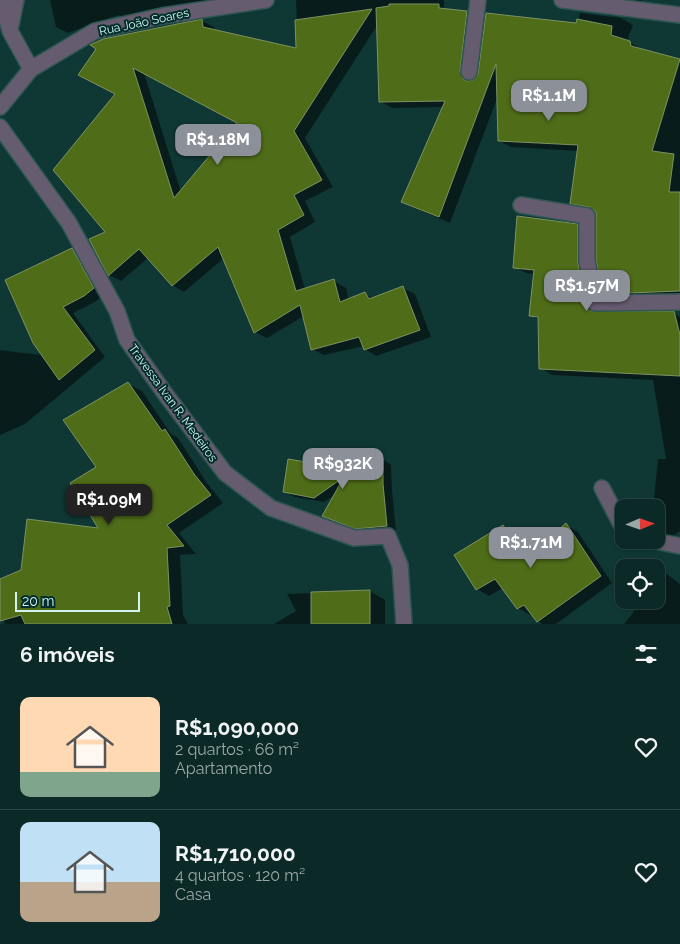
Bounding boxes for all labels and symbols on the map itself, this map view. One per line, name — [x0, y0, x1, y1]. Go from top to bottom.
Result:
street label: Rua João Soares — [98, 6, 190, 38]
pin: R$1.1M — [508, 80, 590, 122]
pin: R$1.18M — [172, 124, 264, 166]
pin: R$1.57M — [541, 270, 633, 312]
street label: Travessa Ivan R. Medeiros — [126, 342, 220, 465]
pin: R$932K — [302, 448, 384, 490]
pin: R$1.09M — [63, 484, 155, 526]
north arrow — [615, 499, 665, 549]
pin: R$1.71M — [485, 526, 577, 569]
scale bar — [15, 589, 140, 612]

